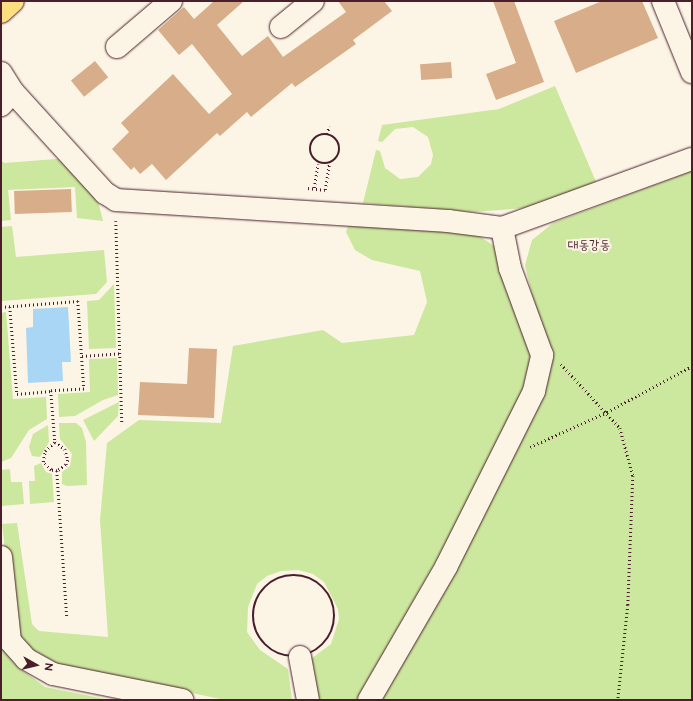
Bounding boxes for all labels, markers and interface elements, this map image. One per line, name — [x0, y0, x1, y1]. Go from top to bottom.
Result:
district label: 대동강동 — [568, 237, 610, 253]
north arrow — [16, 645, 56, 685]
text: N — [41, 662, 55, 672]

